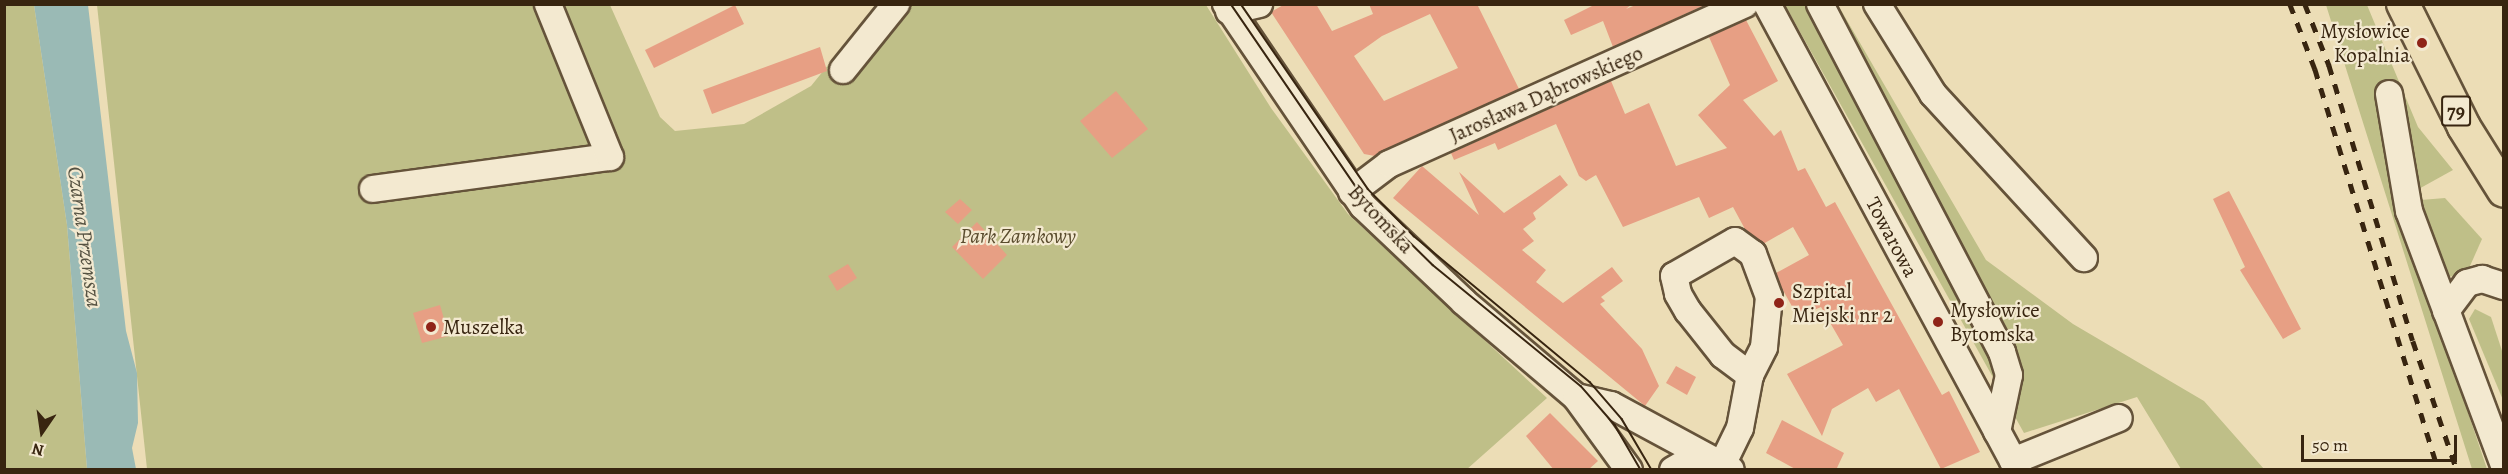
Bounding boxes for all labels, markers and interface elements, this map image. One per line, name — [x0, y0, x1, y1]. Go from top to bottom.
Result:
place label: Mysłowice Kopalnia — [2320, 18, 2410, 68]
marker: Mysłowice Kopalnia — [2415, 36, 2429, 50]
street label: Jarosława Dąbrowskiego — [1445, 40, 1647, 148]
road number: 79 — [2441, 94, 2471, 128]
water label: Czarna Przemsza — [61, 165, 107, 309]
street label: Bytomska — [1343, 179, 1419, 259]
street label: Towarowa — [1861, 193, 1923, 281]
park label: Park Zamkowy — [960, 223, 1076, 249]
place label: Szpital Miejski nr 2 — [1792, 278, 1893, 328]
marker: Szpital Miejski nr 2 — [1770, 294, 1788, 312]
place label: Mysłowice Bytomska — [1950, 297, 2040, 347]
place label: Muszelka — [443, 314, 524, 340]
marker: Mysłowice Bytomska — [1931, 315, 1945, 329]
marker: Muszelka — [424, 320, 438, 334]
north arrow — [12, 402, 72, 462]
scale bar — [2304, 423, 2460, 461]
text: 50 m — [2312, 433, 2348, 457]
text: N — [30, 438, 46, 462]

